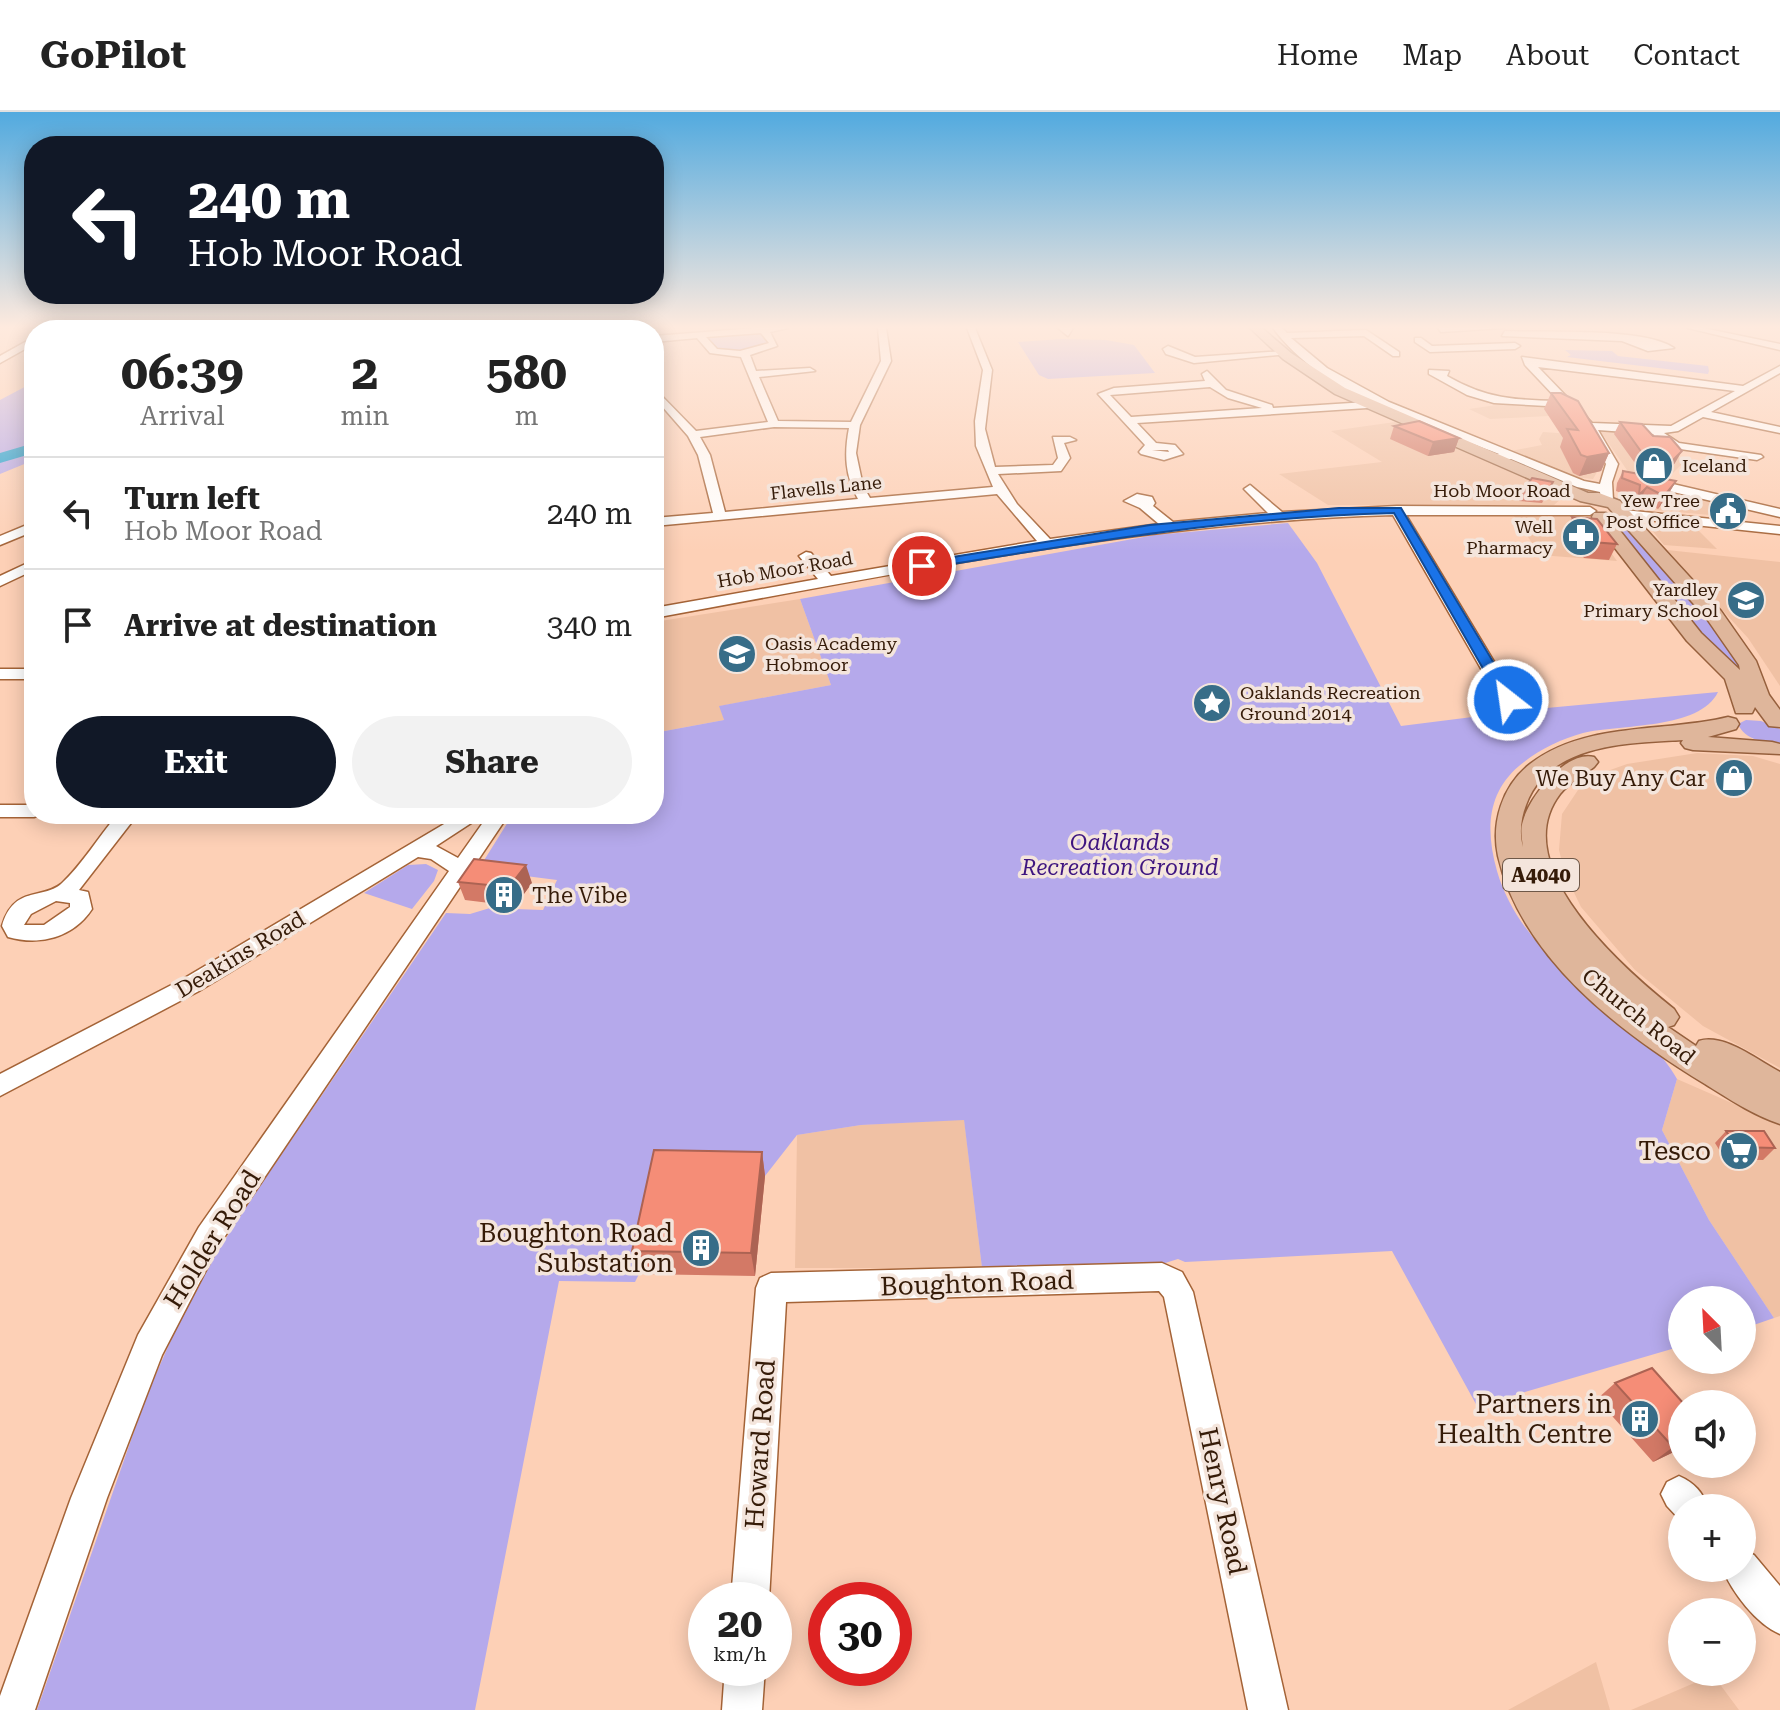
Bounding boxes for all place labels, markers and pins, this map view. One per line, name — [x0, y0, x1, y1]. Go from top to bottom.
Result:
shop icon: Iceland — [1633, 445, 1675, 487]
place label: Iceland — [1682, 455, 1747, 476]
place label: Yew Tree Post Office — [1606, 490, 1700, 532]
public building icon: Yew Tree Post Office — [1707, 490, 1749, 532]
place label: Well Pharmacy — [1466, 516, 1553, 558]
pharmacy icon: Well Pharmacy — [1560, 516, 1602, 558]
pin — [888, 532, 956, 600]
place label: Yardley Primary School — [1583, 579, 1718, 621]
school or university icon: Yardley Primary School — [1725, 579, 1767, 621]
school or university icon: Oasis Academy Hobmoor — [716, 633, 758, 675]
place label: Oasis Academy Hobmoor — [765, 633, 897, 675]
place icon: Oaklands Recreation Ground 2014 — [1191, 682, 1233, 724]
place label: Oaklands Recreation Ground 2014 — [1240, 682, 1421, 724]
shop icon: We Buy Any Car — [1713, 757, 1755, 799]
place label: We Buy Any Car — [1535, 766, 1706, 791]
building icon: The Vibe — [483, 874, 525, 916]
place label: The Vibe — [532, 883, 627, 908]
supermarket icon: Tesco — [1718, 1130, 1760, 1172]
place label: Tesco — [1638, 1136, 1711, 1166]
place label: Boughton Road Substation — [479, 1218, 673, 1278]
building icon: Boughton Road Substation — [680, 1227, 722, 1269]
place label: Partners in Health Centre — [1437, 1389, 1612, 1449]
building icon: Partners in Health Centre — [1619, 1398, 1661, 1440]

